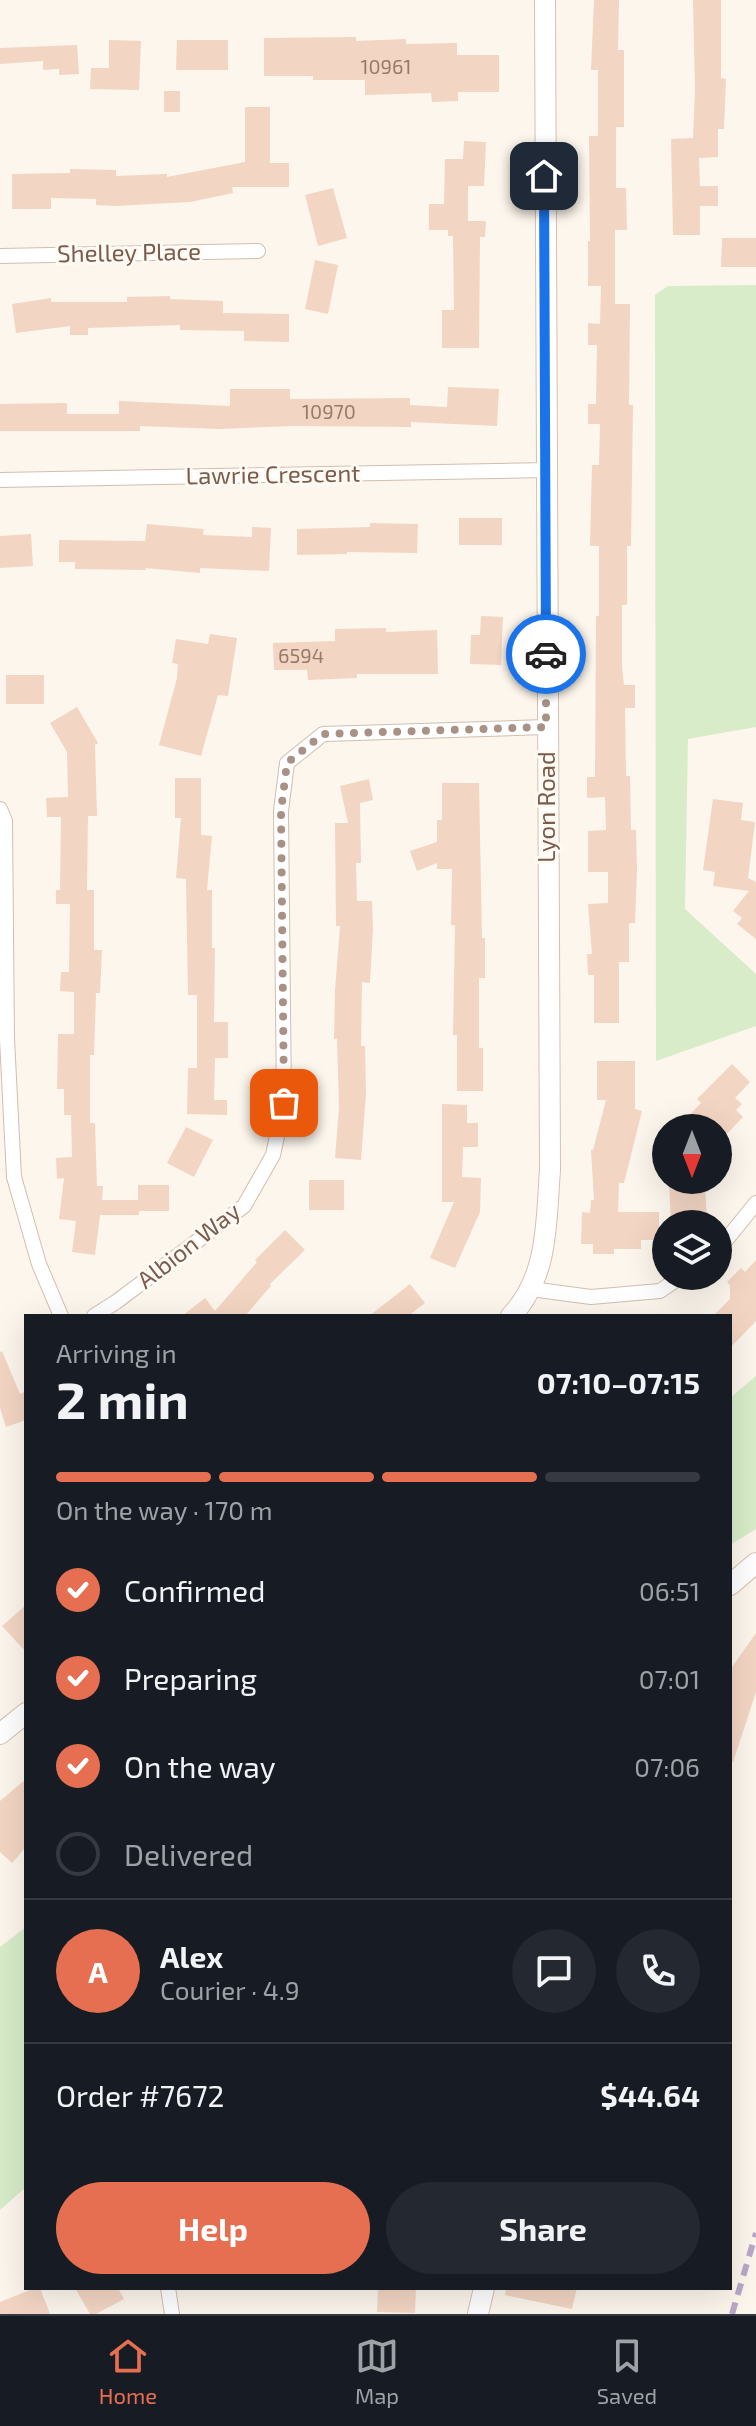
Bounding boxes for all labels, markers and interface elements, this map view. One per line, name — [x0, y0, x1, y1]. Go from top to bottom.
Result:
house number: 10961 — [361, 54, 411, 78]
pin — [510, 142, 578, 210]
icon: home — [522, 154, 566, 198]
street label: Shelley Place — [57, 236, 201, 267]
house number: 10970 — [302, 399, 356, 423]
street label: Lawrie Crescent — [185, 457, 361, 490]
courier — [506, 614, 586, 694]
icon: car — [524, 632, 568, 676]
house number: 6594 — [278, 643, 324, 667]
street label: Lyon Road — [531, 751, 560, 863]
pin — [250, 1069, 318, 1137]
icon: bag — [262, 1081, 306, 1125]
north arrow — [652, 1114, 732, 1194]
map controls — [652, 1114, 732, 1290]
street label: Albion Way — [131, 1195, 246, 1294]
button: layers — [652, 1210, 732, 1290]
text: Arriving in — [56, 1337, 177, 1368]
text: 07:10–07:15 — [537, 1364, 700, 1400]
text: 2 min — [56, 1367, 189, 1429]
text: On the way · 170 m — [56, 1494, 273, 1525]
icon: check — [56, 1568, 100, 1612]
text: Confirmed — [124, 1572, 265, 1608]
text: 06:51 — [639, 1575, 700, 1606]
icon: check — [56, 1656, 100, 1700]
text: Preparing — [124, 1660, 257, 1696]
text: 07:01 — [639, 1663, 700, 1694]
icon: check — [56, 1744, 100, 1788]
text: On the way — [124, 1748, 276, 1784]
text: 07:06 — [634, 1751, 700, 1782]
text: Delivered — [124, 1836, 253, 1872]
button: chat — [512, 1929, 596, 2013]
button: phone — [616, 1929, 700, 2013]
text: Alex — [160, 1938, 223, 1974]
text: A — [88, 1953, 108, 1989]
text: Courier · 4.9 — [160, 1974, 300, 2005]
text: Order #7672 — [56, 2077, 224, 2113]
text: $44.64 — [600, 2077, 700, 2113]
button: Help — [56, 2182, 370, 2274]
button: Share — [386, 2182, 700, 2274]
tab: Home — [99, 2334, 157, 2408]
tab: Map — [355, 2334, 399, 2408]
tab: Saved — [597, 2334, 657, 2408]

